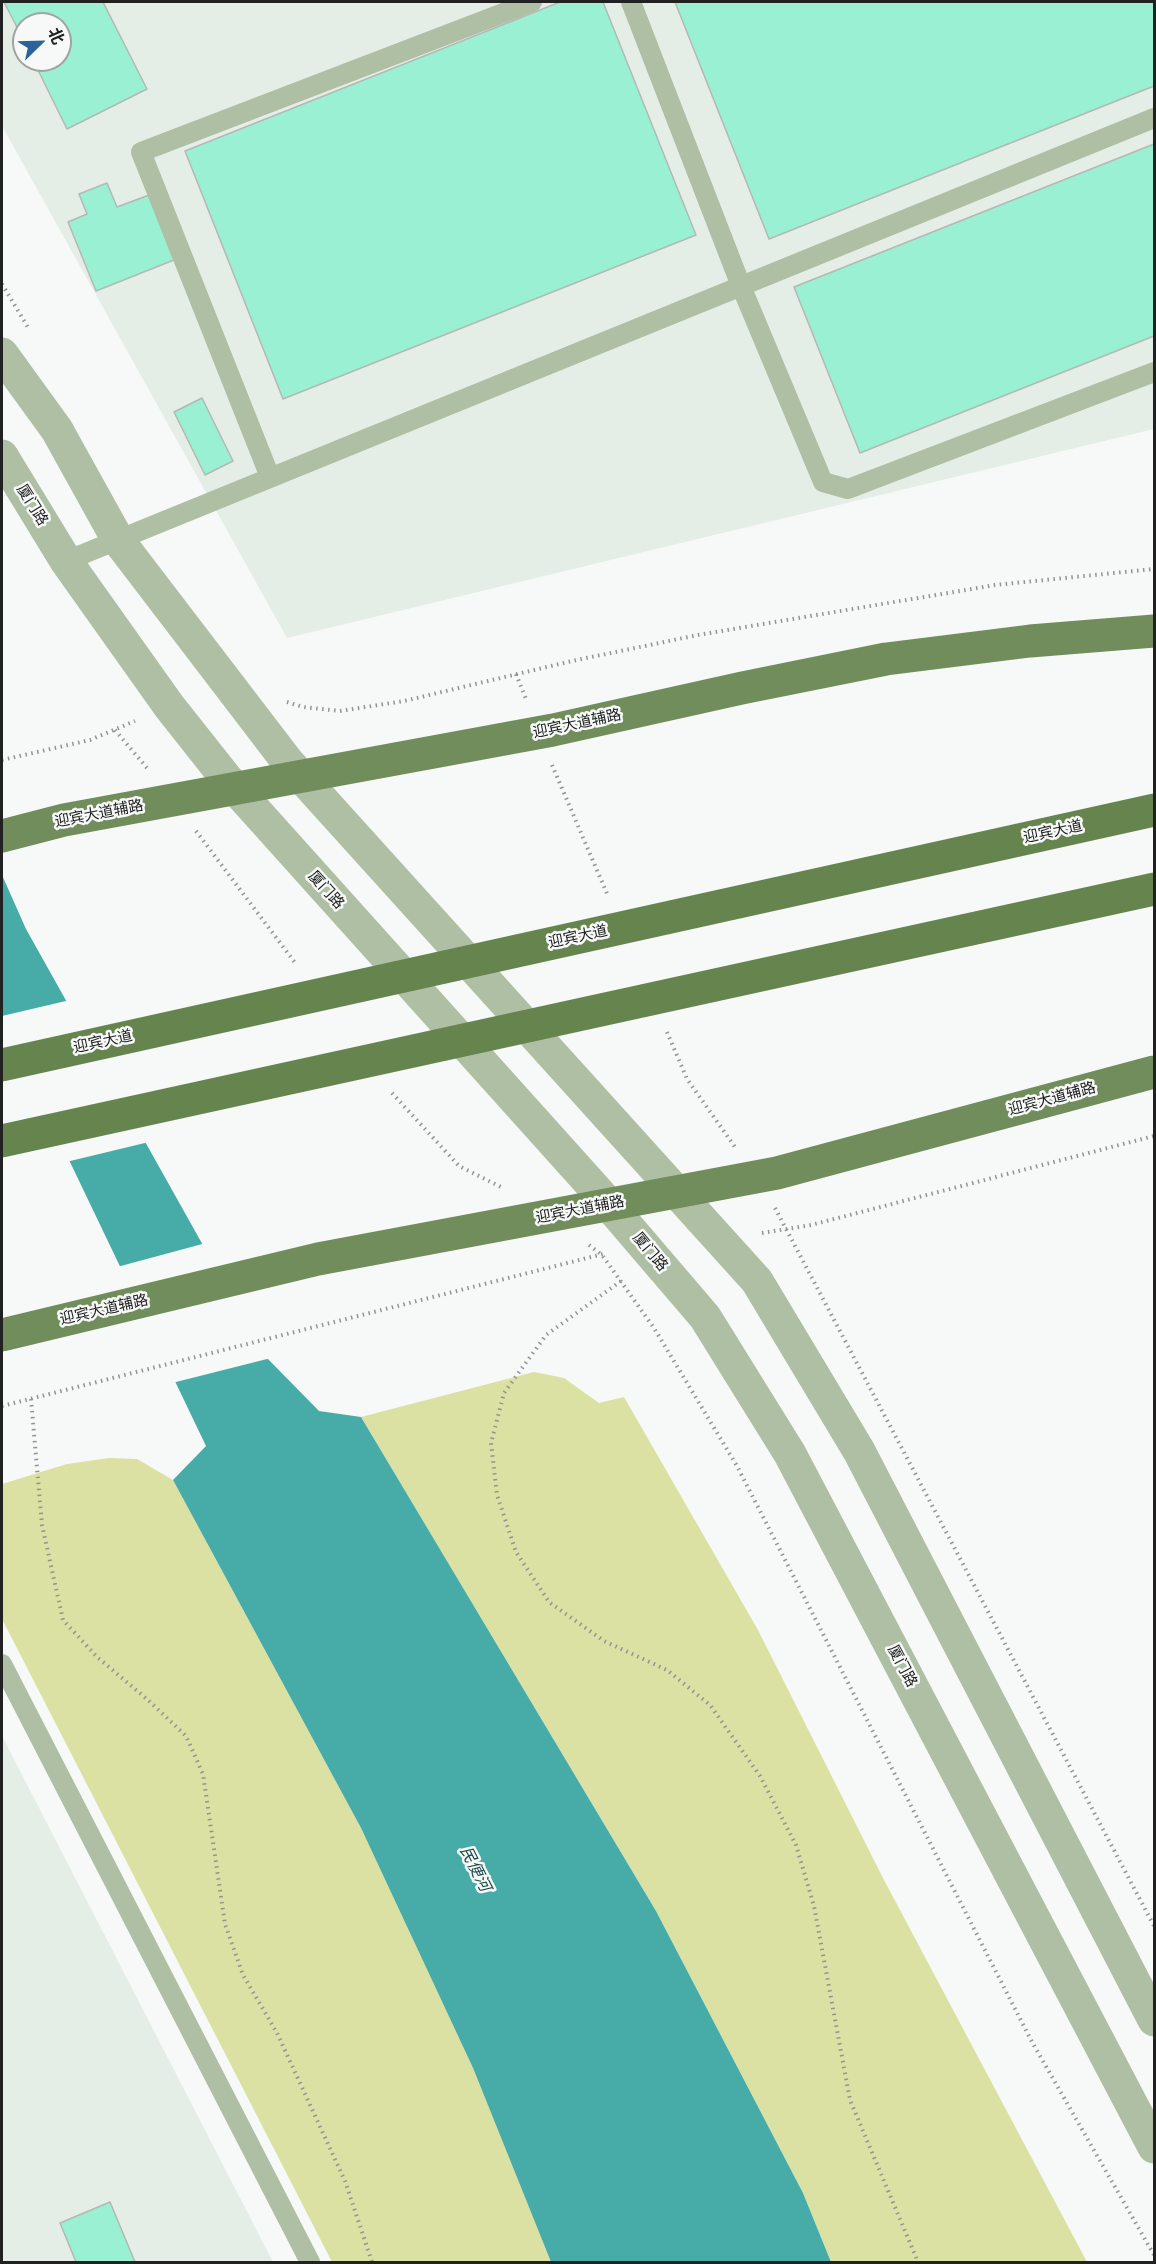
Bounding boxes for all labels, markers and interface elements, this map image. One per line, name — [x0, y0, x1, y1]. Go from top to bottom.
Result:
north arrow — [12, 12, 72, 72]
text: 北 — [44, 24, 69, 47]
street label: 厦门路 — [12, 481, 52, 529]
street label: 迎宾大道辅路 — [531, 706, 623, 742]
street label: 迎宾大道辅路 — [53, 797, 145, 831]
street label: 迎宾大道 — [1022, 817, 1084, 847]
street label: 厦门路 — [304, 867, 348, 913]
street label: 迎宾大道 — [547, 922, 609, 952]
street label: 迎宾大道 — [72, 1027, 134, 1057]
street label: 迎宾大道辅路 — [1006, 1079, 1098, 1119]
street label: 迎宾大道辅路 — [534, 1193, 626, 1227]
street label: 厦门路 — [629, 1229, 671, 1275]
street label: 迎宾大道辅路 — [58, 1291, 150, 1329]
street label: 厦门路 — [883, 1642, 921, 1690]
water label: 民便河 — [456, 1843, 494, 1895]

